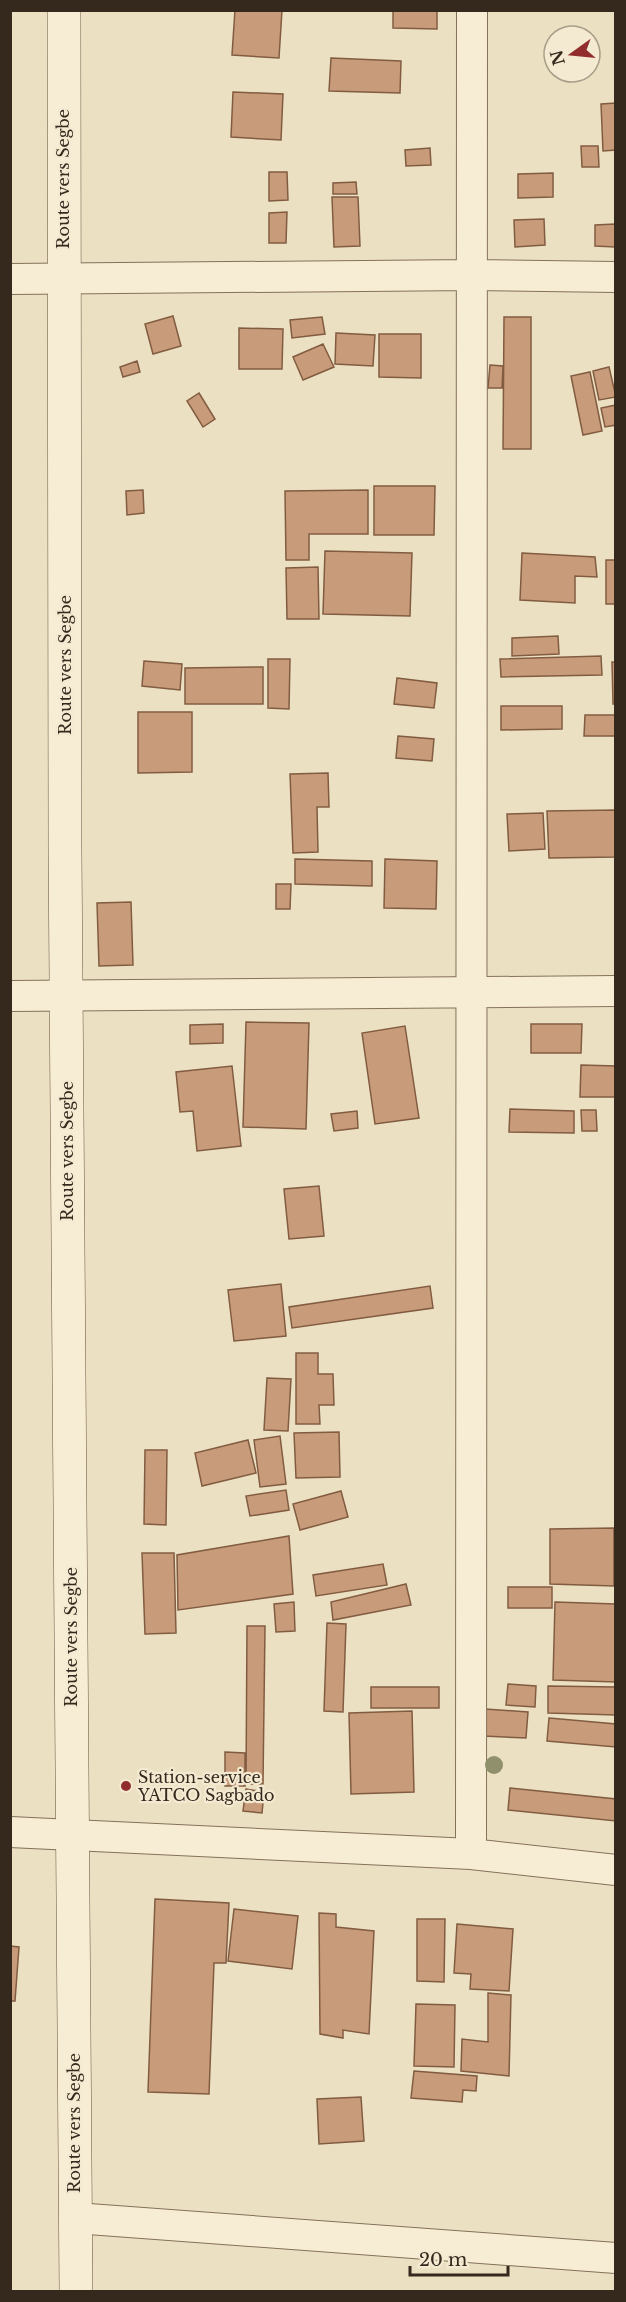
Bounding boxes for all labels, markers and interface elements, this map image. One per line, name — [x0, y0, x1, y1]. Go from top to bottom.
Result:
north arrow — [542, 24, 602, 84]
text: N — [546, 48, 569, 68]
street label: Route vers Segbe — [53, 109, 73, 249]
street label: Route vers Segbe — [55, 595, 75, 735]
street label: Route vers Segbe — [57, 1081, 77, 1221]
street label: Route vers Segbe — [61, 1567, 81, 1707]
place label: Station-service YATCO Sagbado — [137, 1767, 274, 1805]
marker: Station-service YATCO Sagbado — [119, 1779, 133, 1793]
street label: Route vers Segbe — [64, 2053, 84, 2193]
scale bar — [410, 2239, 508, 2277]
text: 20 m — [419, 2249, 467, 2271]

